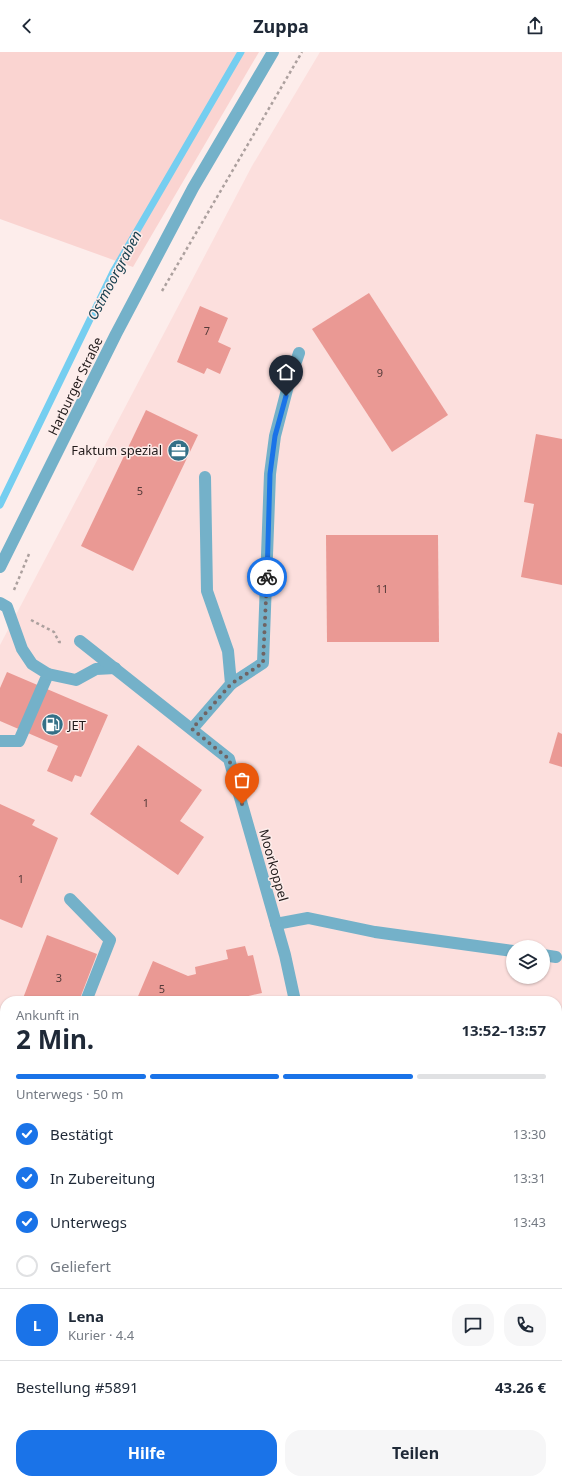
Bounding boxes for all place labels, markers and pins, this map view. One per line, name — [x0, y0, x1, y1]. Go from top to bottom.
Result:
pin — [269, 355, 303, 396]
office icon: Faktum spezial — [165, 437, 191, 463]
place label: Faktum spezial — [71, 441, 162, 459]
fuel station icon: JET — [40, 712, 66, 738]
place label: JET — [66, 716, 87, 734]
pin — [225, 763, 259, 804]

